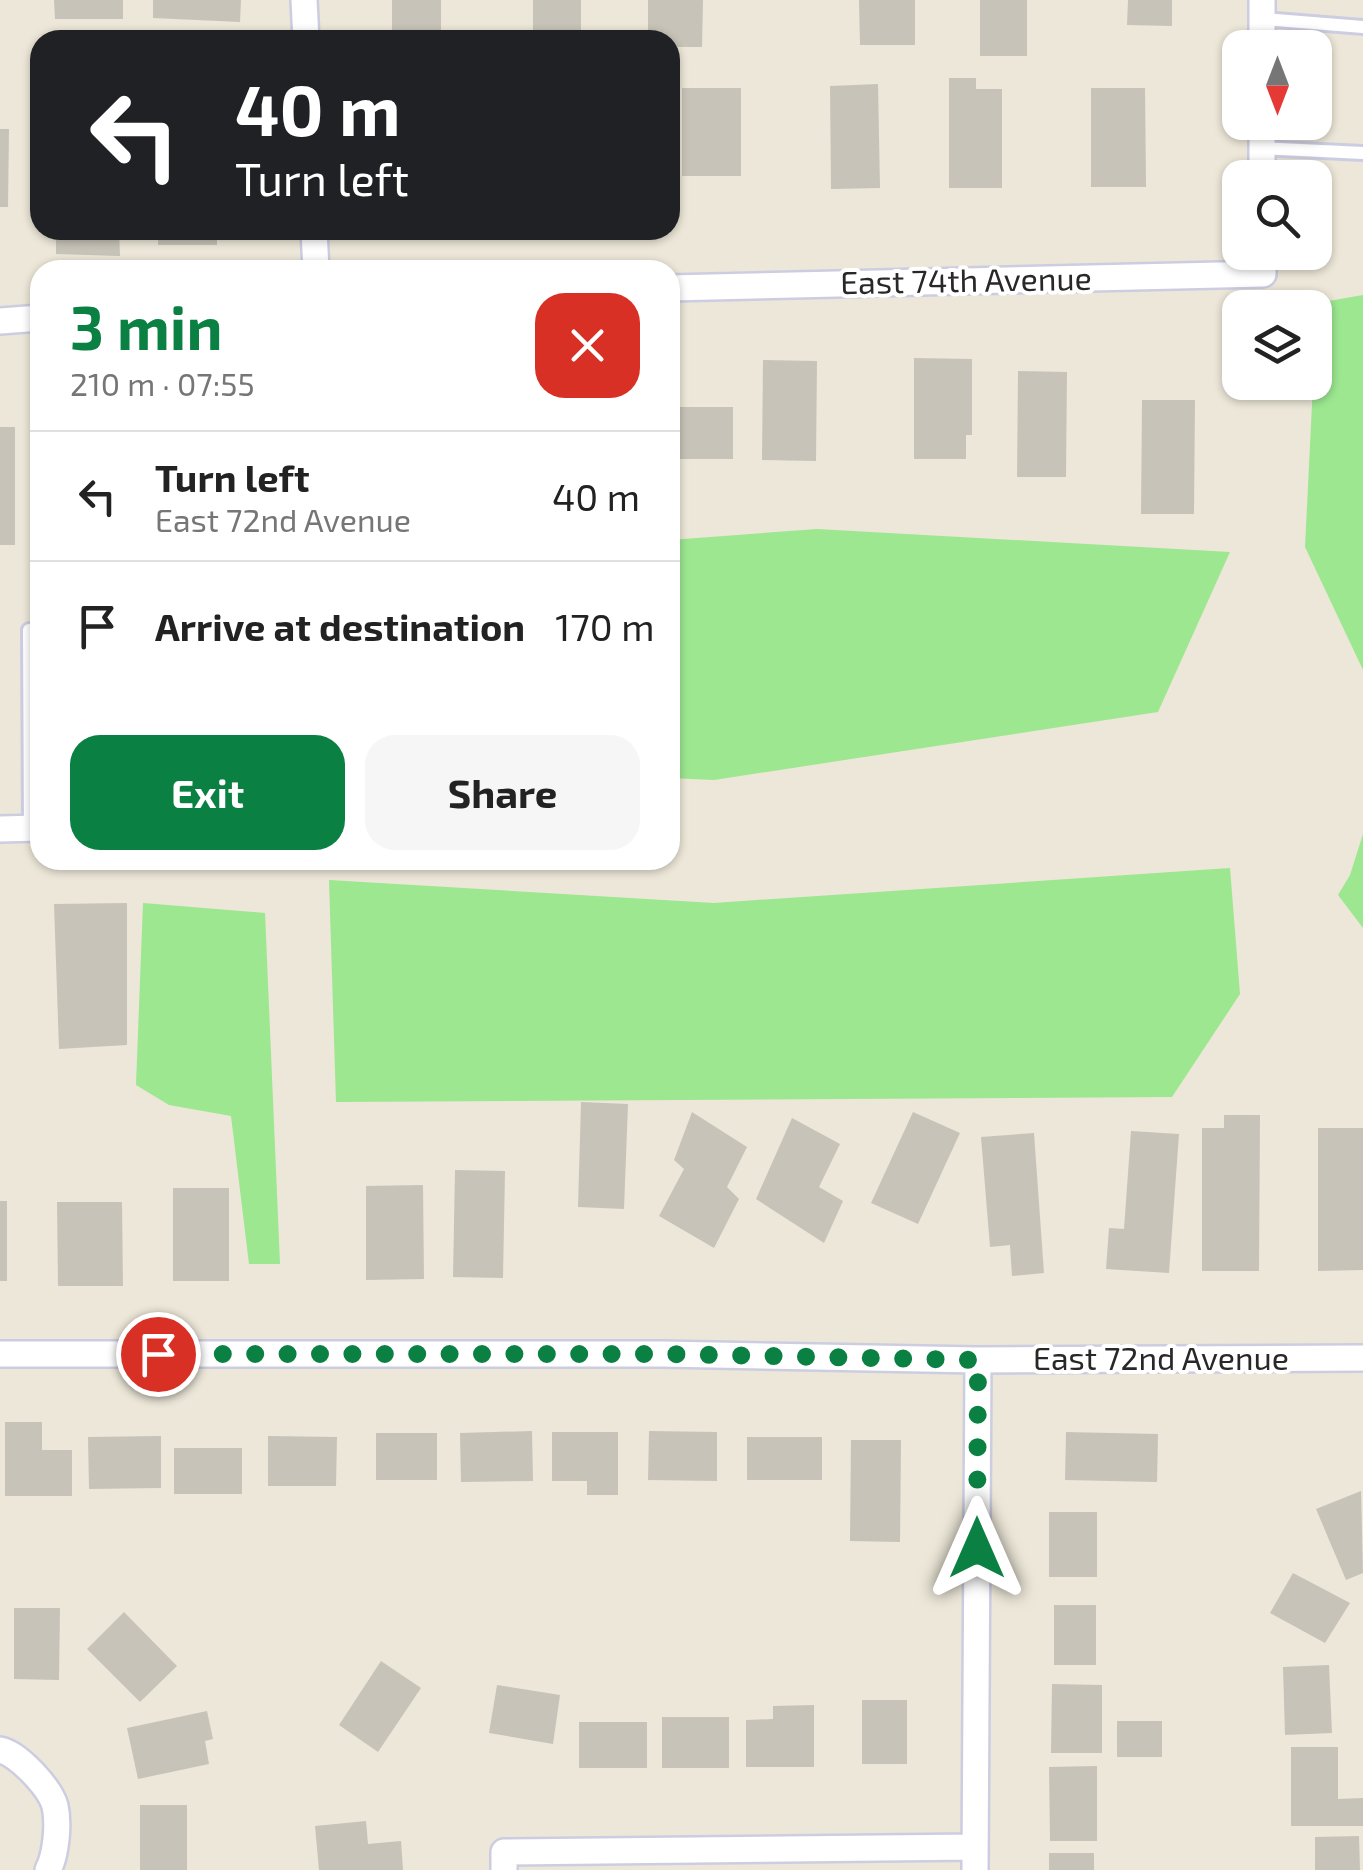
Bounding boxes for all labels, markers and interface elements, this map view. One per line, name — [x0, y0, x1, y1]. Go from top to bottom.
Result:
north arrow — [1222, 30, 1332, 140]
map controls — [1222, 30, 1332, 400]
text: 40 m — [235, 66, 401, 150]
icon: left — [70, 70, 200, 200]
text: Turn left — [235, 151, 409, 205]
button: search — [1222, 160, 1332, 270]
street label: East 74th Avenue — [840, 258, 1092, 300]
text: 3 min — [70, 290, 222, 362]
button: layers — [1222, 290, 1332, 400]
button: close — [535, 293, 640, 398]
text: 210 m · 07:55 — [70, 364, 255, 402]
text: Turn left — [155, 454, 310, 500]
icon: left — [70, 469, 125, 524]
text: 40 m — [552, 473, 640, 519]
text: East 72nd Avenue — [155, 500, 411, 538]
icon: arrive — [70, 599, 125, 654]
text: Arrive at destination — [155, 603, 525, 649]
text: 170 m — [555, 603, 654, 649]
button: Exit — [70, 735, 345, 850]
button: Share — [365, 735, 640, 850]
pin — [116, 1312, 201, 1397]
icon: arrive — [131, 1327, 186, 1382]
street label: East 72nd Avenue — [1033, 1338, 1289, 1376]
position arrow — [925, 1496, 1029, 1600]

